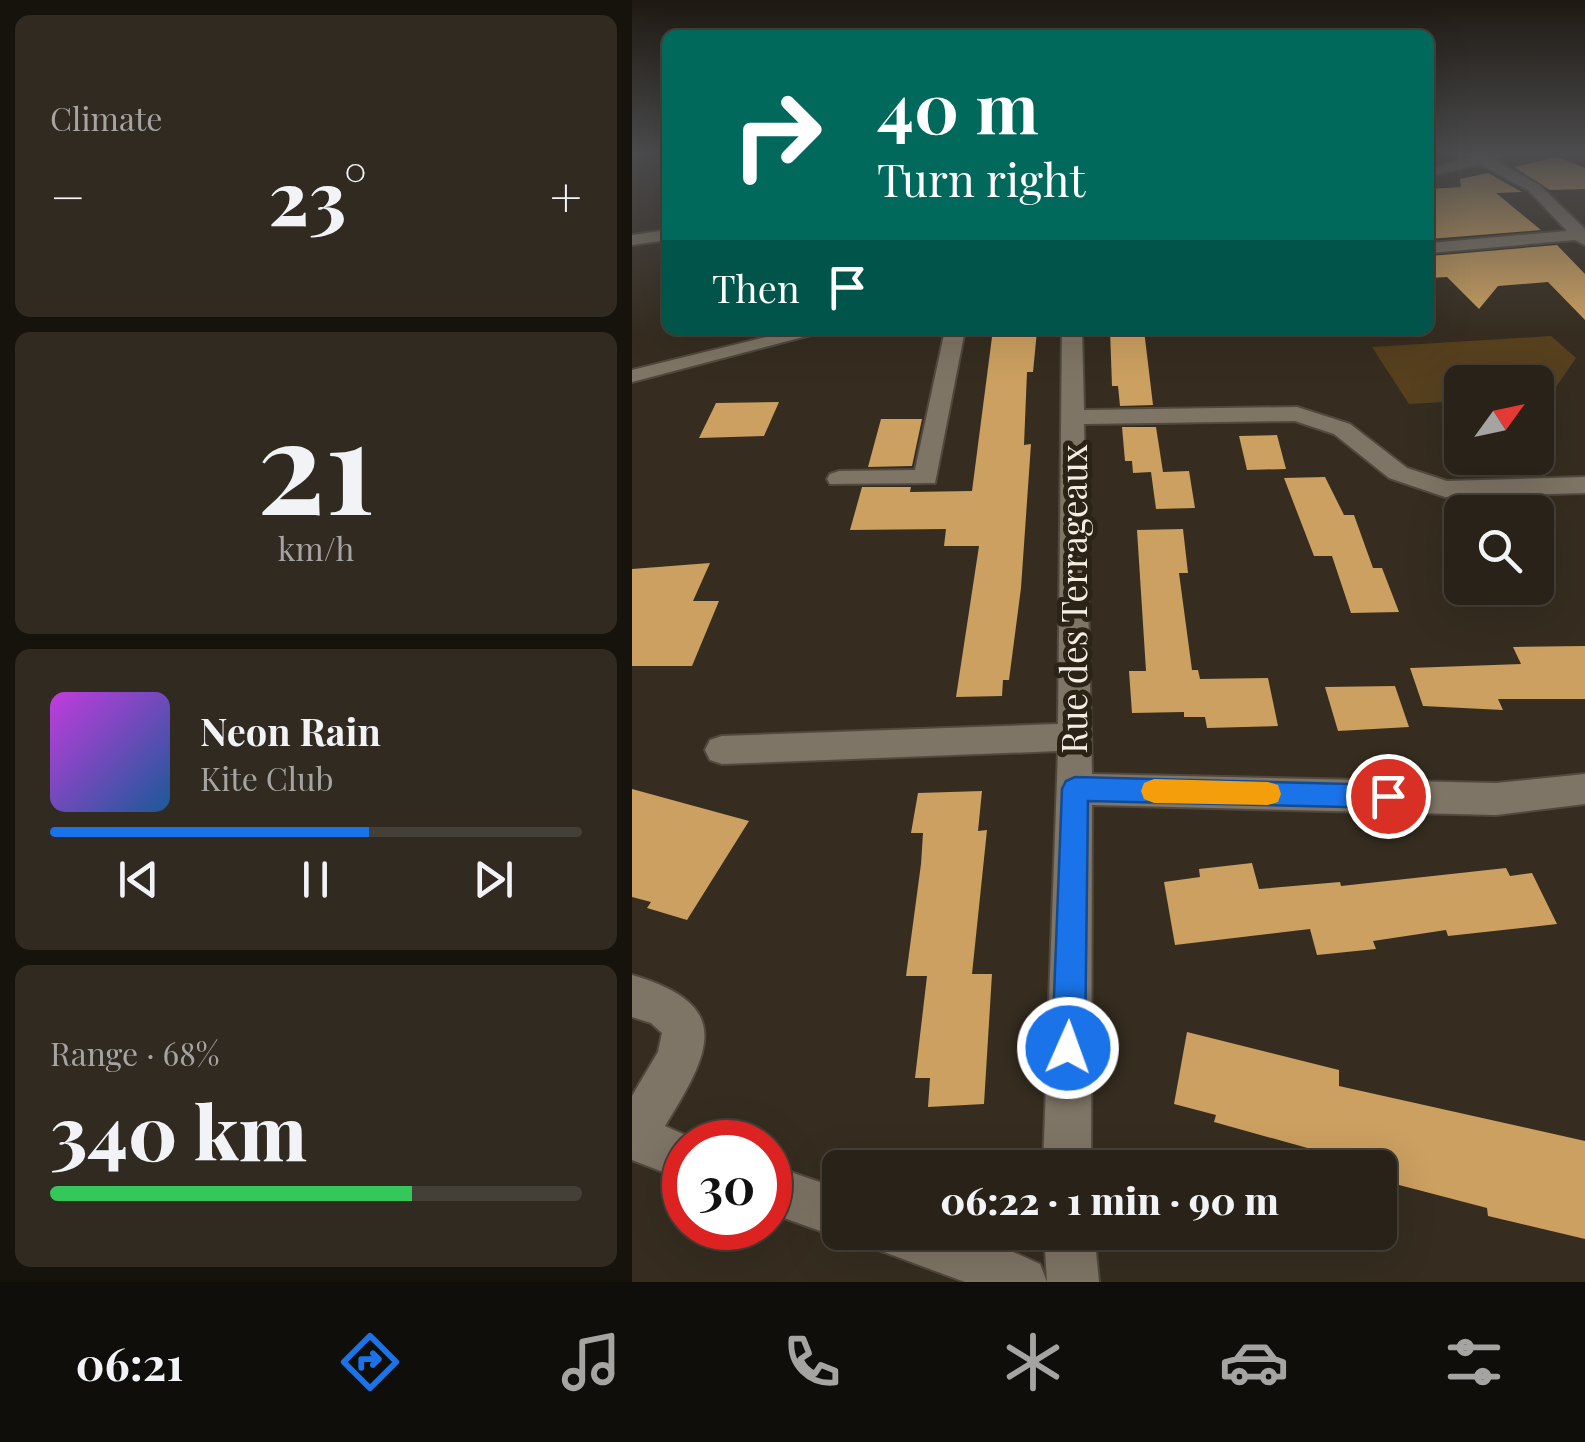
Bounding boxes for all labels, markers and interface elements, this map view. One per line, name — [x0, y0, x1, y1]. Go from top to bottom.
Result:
text: 40 m — [877, 58, 1039, 152]
icon: right — [712, 70, 842, 200]
text: Climate — [50, 96, 162, 139]
text: 23° — [268, 145, 367, 245]
text: Turn right — [877, 148, 1085, 208]
text: − — [50, 158, 86, 232]
text: + — [550, 158, 582, 232]
icon: arrive — [820, 260, 875, 315]
text: Then — [712, 262, 800, 313]
north arrow — [1444, 365, 1554, 475]
map controls — [1444, 365, 1554, 605]
text: 21 — [257, 374, 375, 548]
street label: Rue des Terrageaux — [1049, 444, 1096, 754]
button: search — [1444, 495, 1554, 605]
text: km/h — [278, 526, 354, 569]
text: Neon Rain — [200, 705, 381, 756]
pin — [1346, 754, 1431, 839]
text: Kite Club — [200, 756, 334, 799]
icon: arrive — [1361, 769, 1416, 824]
icon: previous — [111, 852, 166, 907]
icon: pause — [288, 852, 343, 907]
icon: next — [466, 852, 521, 907]
position arrow — [1016, 996, 1120, 1100]
text: Range · 68% — [50, 1031, 220, 1074]
text: 340 km — [50, 1080, 307, 1180]
speed limit sign: 30 — [662, 1120, 792, 1250]
text: 06:22 · 1 min · 90 m — [940, 1174, 1279, 1225]
icon: directions — [335, 1327, 405, 1397]
icon: music — [556, 1327, 626, 1397]
icon: phone — [777, 1327, 847, 1397]
icon: climate — [998, 1327, 1068, 1397]
icon: car — [1219, 1327, 1289, 1397]
icon: filters — [1439, 1327, 1509, 1397]
text: 06:21 — [75, 1332, 184, 1392]

